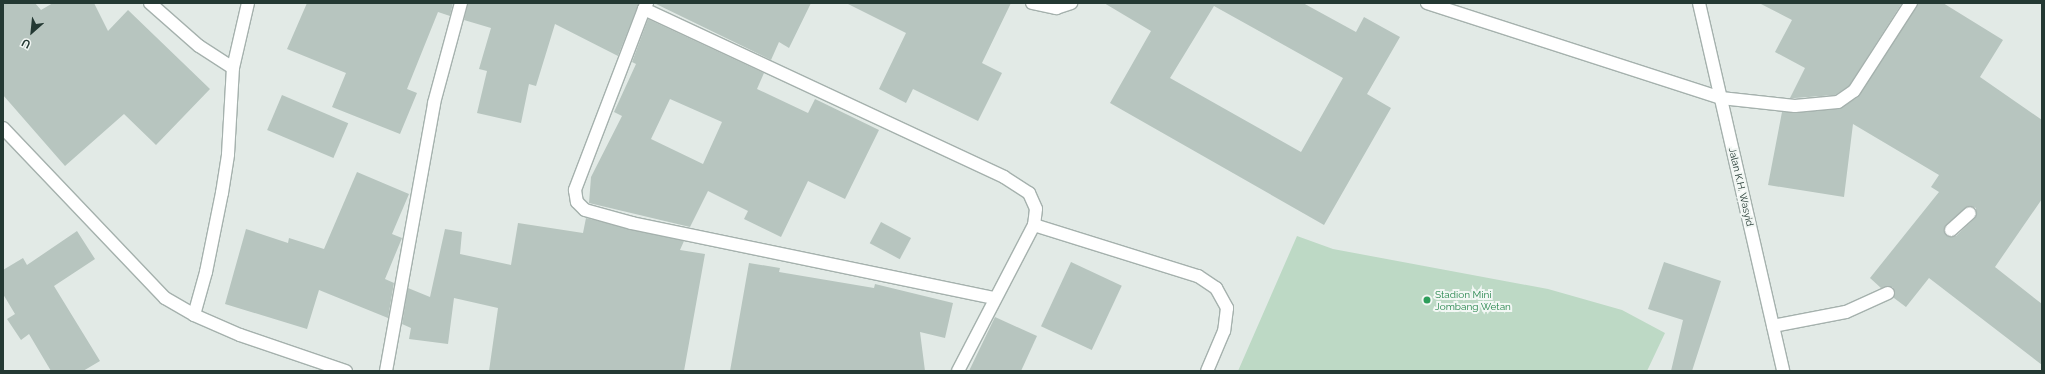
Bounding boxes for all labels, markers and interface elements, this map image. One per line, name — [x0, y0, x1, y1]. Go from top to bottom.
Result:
north arrow — [12, 12, 52, 52]
text: U — [20, 35, 33, 51]
street label: Jalan K.H. Wasyid — [1726, 146, 1756, 228]
place label: Stadion Mini Jombang Wetan — [1435, 288, 1511, 312]
marker: Stadion Mini Jombang Wetan — [1422, 295, 1432, 305]

